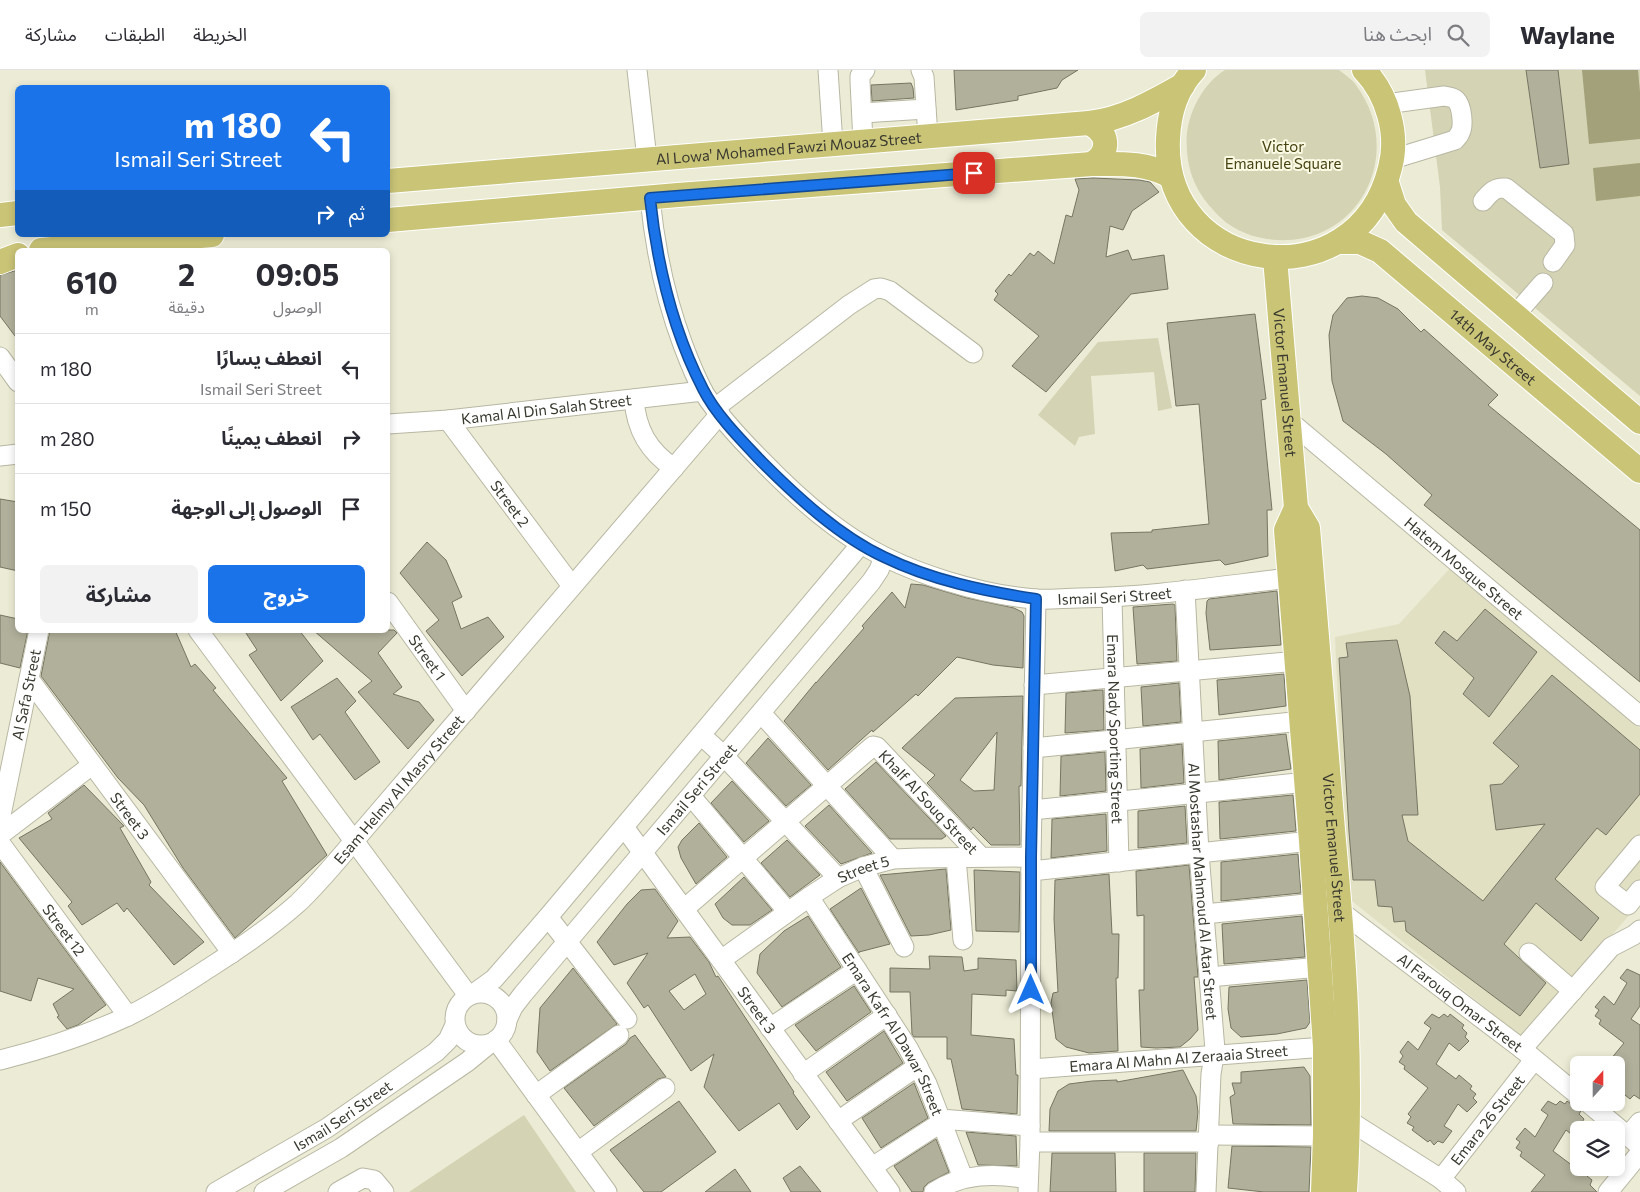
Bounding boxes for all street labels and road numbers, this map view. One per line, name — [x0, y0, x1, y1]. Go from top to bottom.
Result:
street label: Al Lowa' Mohamed Fawzi Mouaz Street — [655, 128, 922, 168]
street label: 14th May Street — [1446, 305, 1540, 388]
street label: Victor Emanuel Street — [1270, 307, 1301, 458]
street label: Kamal Al Din Salah Street — [460, 390, 632, 427]
street label: Street 2 — [487, 476, 534, 530]
street label: Hatem Mosque Street — [1401, 513, 1527, 623]
street label: Ismail Seri Street — [1057, 583, 1173, 608]
street label: Street 1 — [405, 631, 450, 684]
street label: Emara Nady Sporting Street — [1104, 634, 1127, 824]
street label: Al Safa Street — [8, 647, 44, 742]
street label: Esam Helmy Al Masry Street — [330, 711, 467, 868]
street label: Ismail Seri Street — [652, 740, 740, 839]
street label: Khalf Al Souq Street — [875, 746, 982, 857]
street label: Al Mostashar Mahmoud Al Atar Street — [1185, 762, 1222, 1021]
street label: Victor Emanuel Street — [1319, 772, 1350, 923]
street label: Street 3 — [107, 789, 153, 843]
street label: Street 5 — [834, 851, 891, 886]
street label: Street 12 — [39, 900, 89, 959]
street label: Emara Kafr Al Dawar Street — [839, 949, 947, 1118]
street label: Al Farouq Omar Street — [1394, 949, 1527, 1055]
street label: Street 3 — [734, 983, 780, 1037]
street label: Emara Al Mahn Al Zeraaia Street — [1069, 1041, 1289, 1075]
street label: Emara 26 Street — [1446, 1071, 1528, 1168]
street label: Ismail Seri Street — [290, 1077, 395, 1154]

